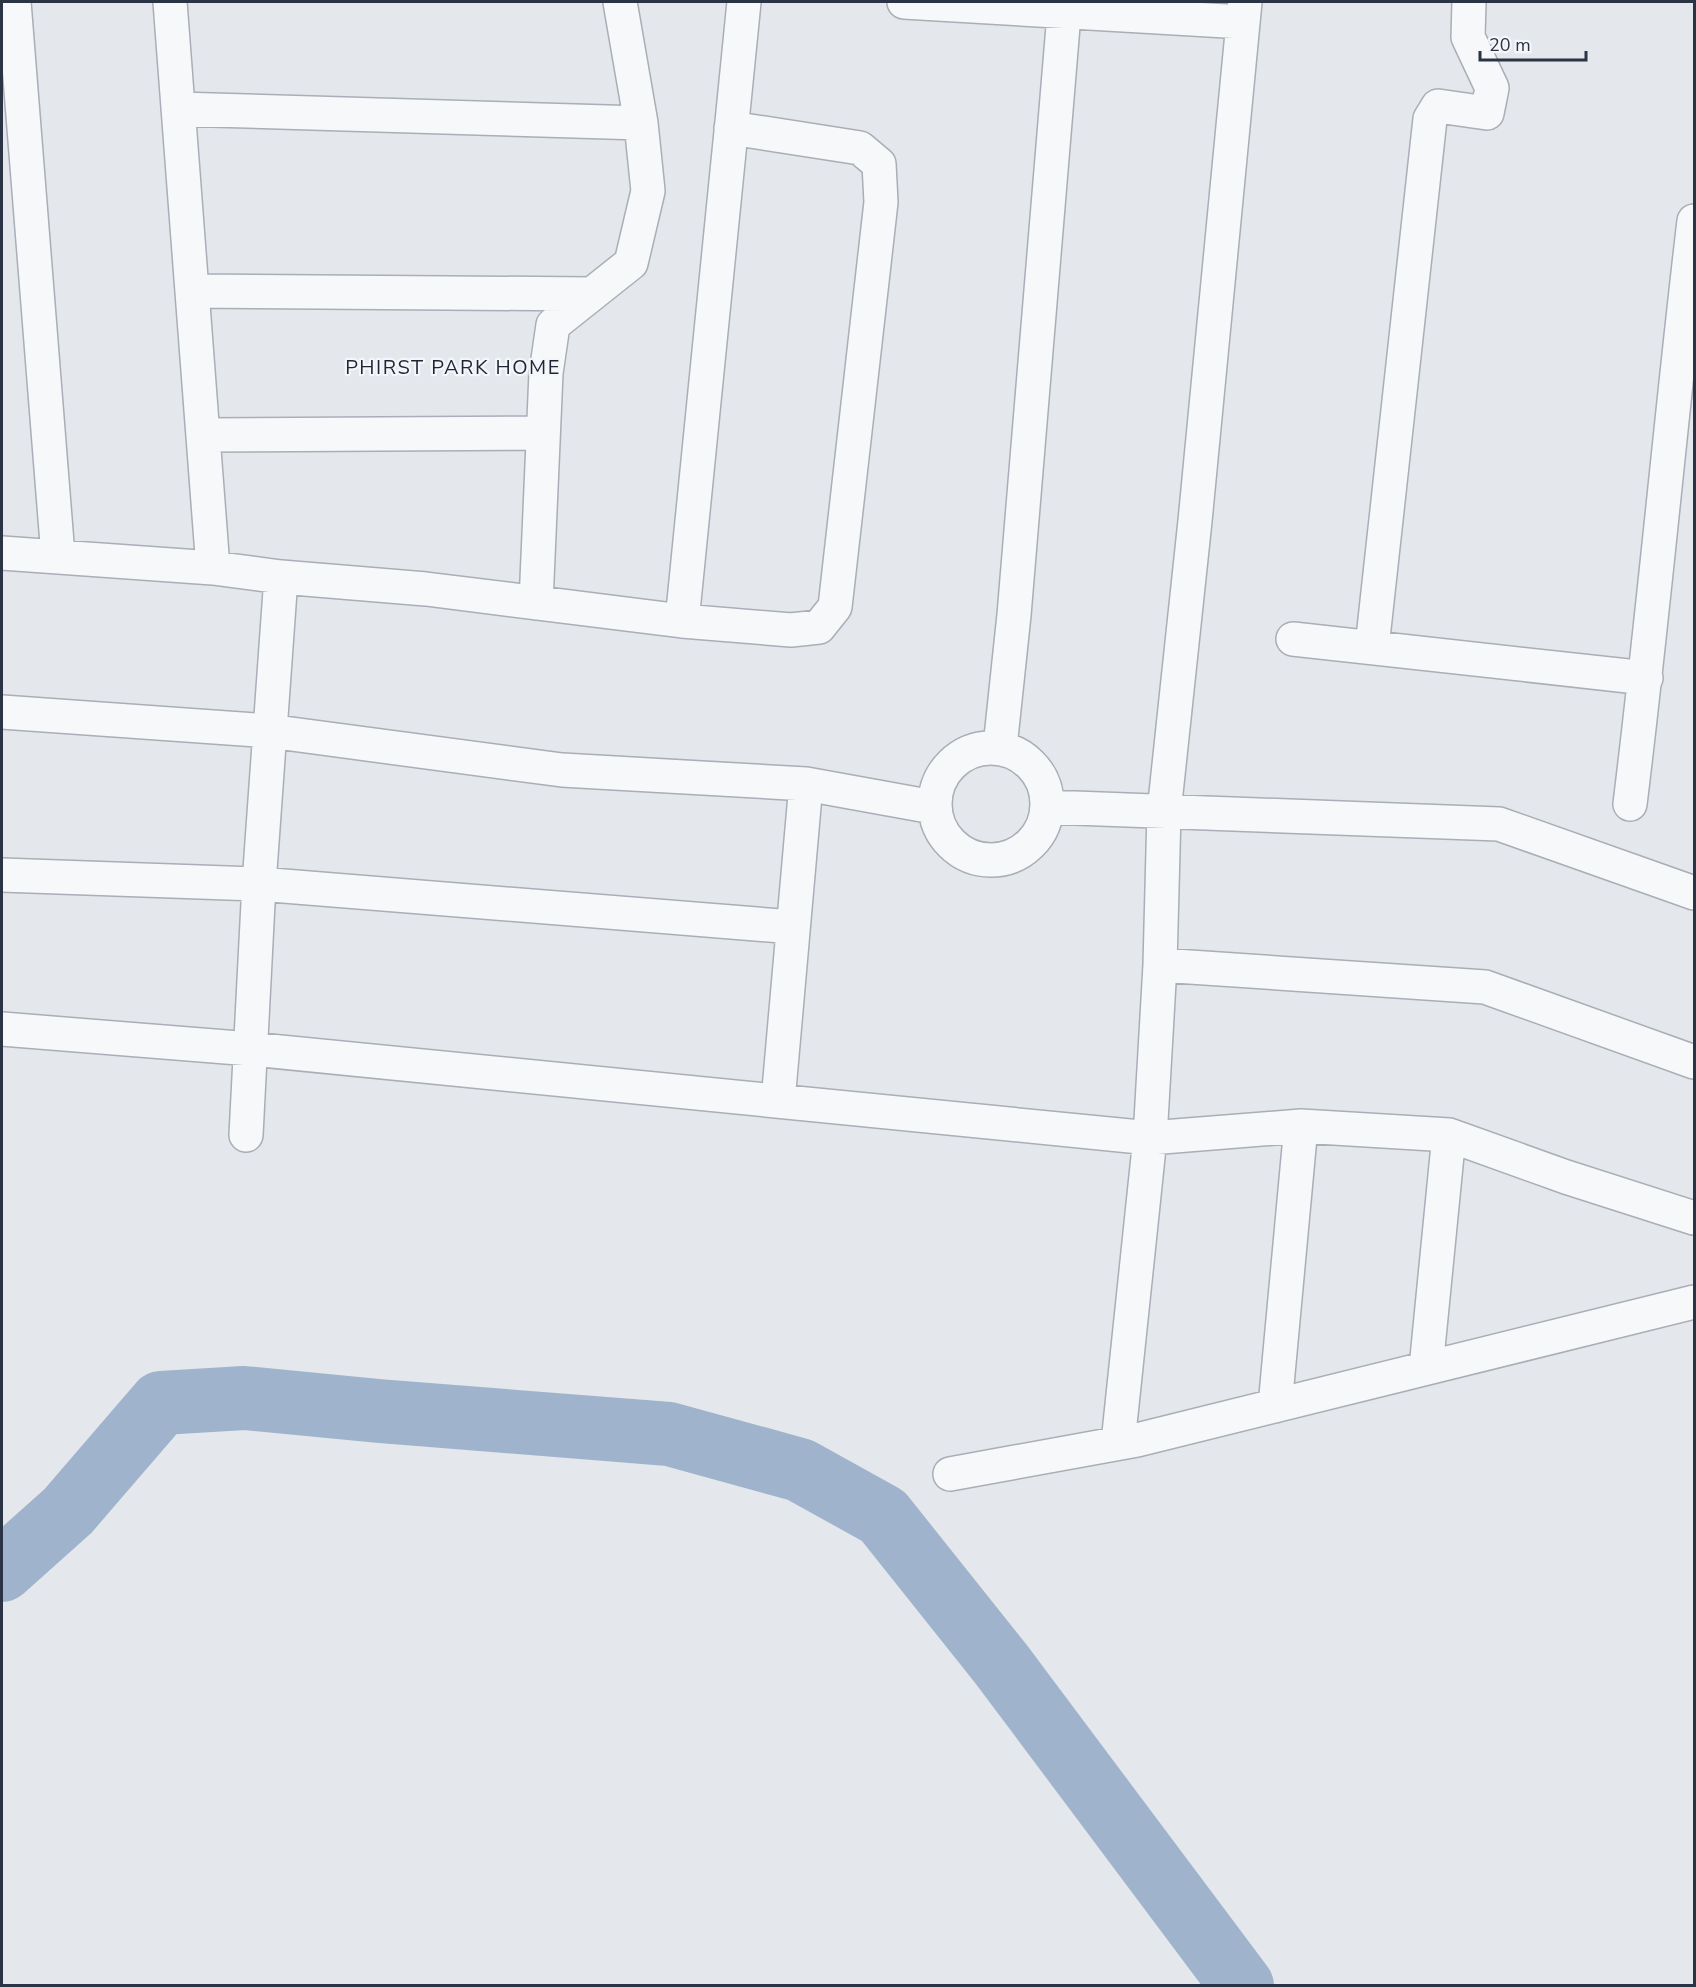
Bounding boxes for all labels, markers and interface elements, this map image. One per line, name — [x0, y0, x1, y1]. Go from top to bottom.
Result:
scale bar — [1480, 24, 1586, 62]
text: 20 m — [1489, 33, 1531, 57]
district label: PHIRST PARK HOME — [345, 354, 561, 381]

